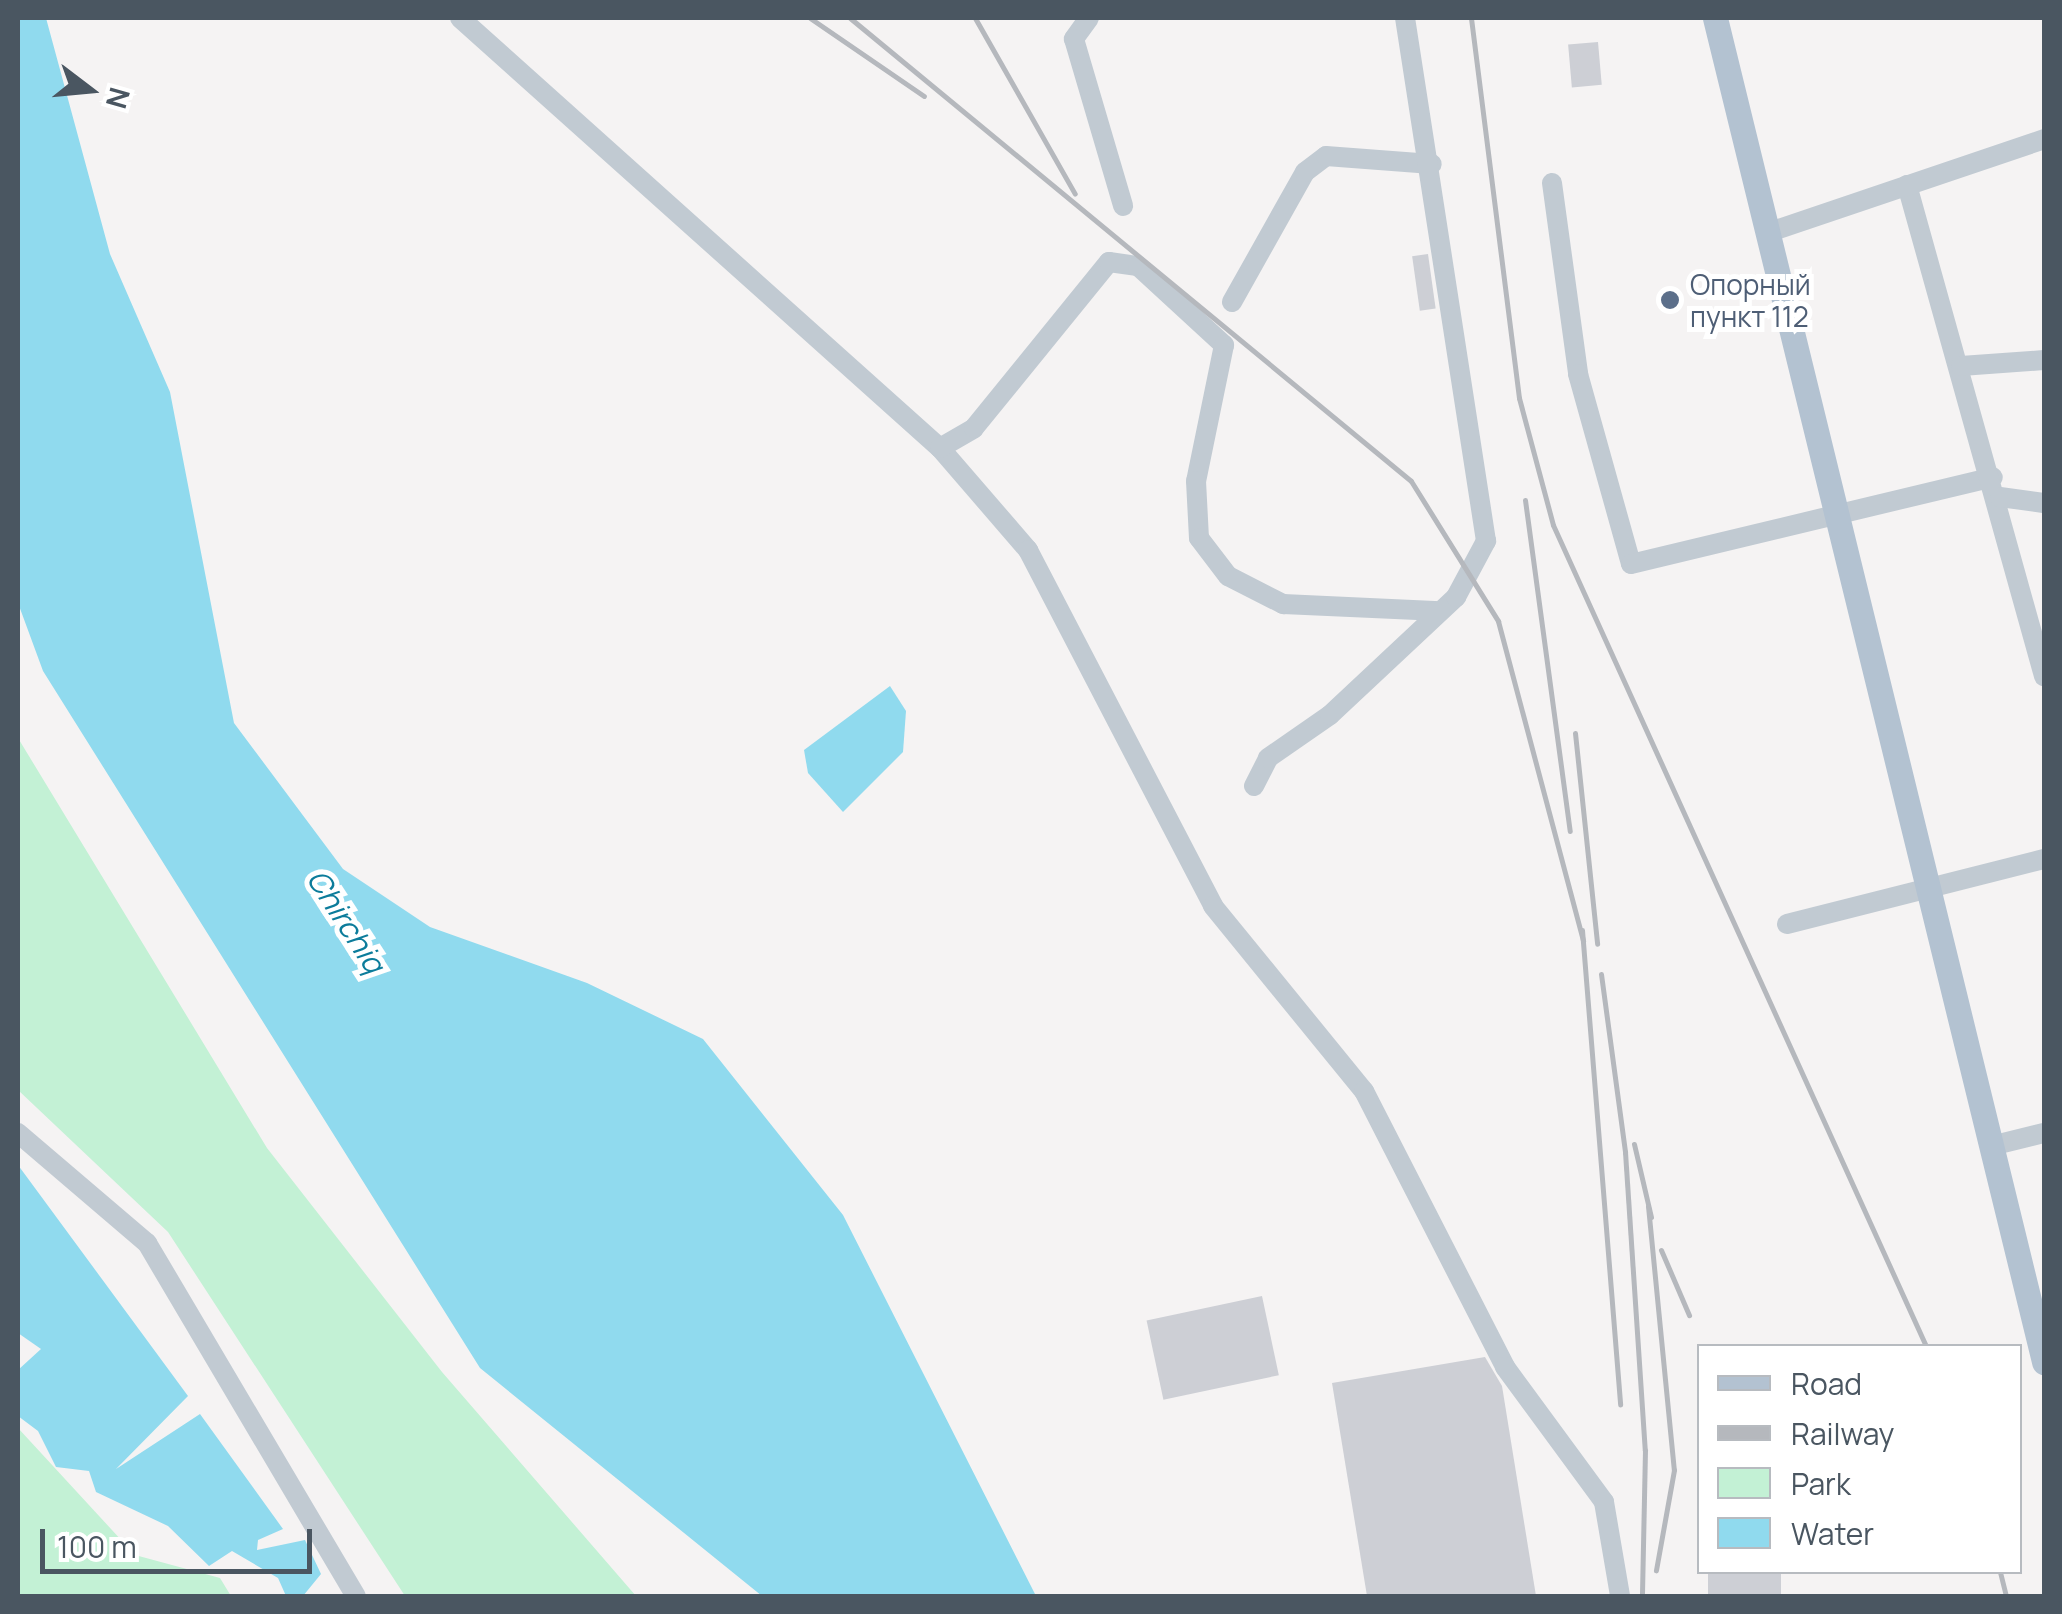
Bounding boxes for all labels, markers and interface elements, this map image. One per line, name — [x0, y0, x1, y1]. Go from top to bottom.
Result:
north arrow — [40, 40, 140, 140]
text: N — [98, 83, 140, 113]
place label: Опорный пункт 112 — [1690, 267, 1811, 333]
marker: Опорный пункт 112 — [1659, 289, 1681, 311]
water label: Chirchiq — [299, 863, 393, 979]
legend — [1697, 1344, 2022, 1574]
text: Road — [1791, 1363, 1862, 1404]
text: Railway — [1791, 1413, 1894, 1454]
text: Park — [1791, 1463, 1851, 1504]
scale bar — [45, 1509, 318, 1571]
text: Water — [1791, 1513, 1874, 1554]
text: 100 m — [57, 1526, 137, 1567]

